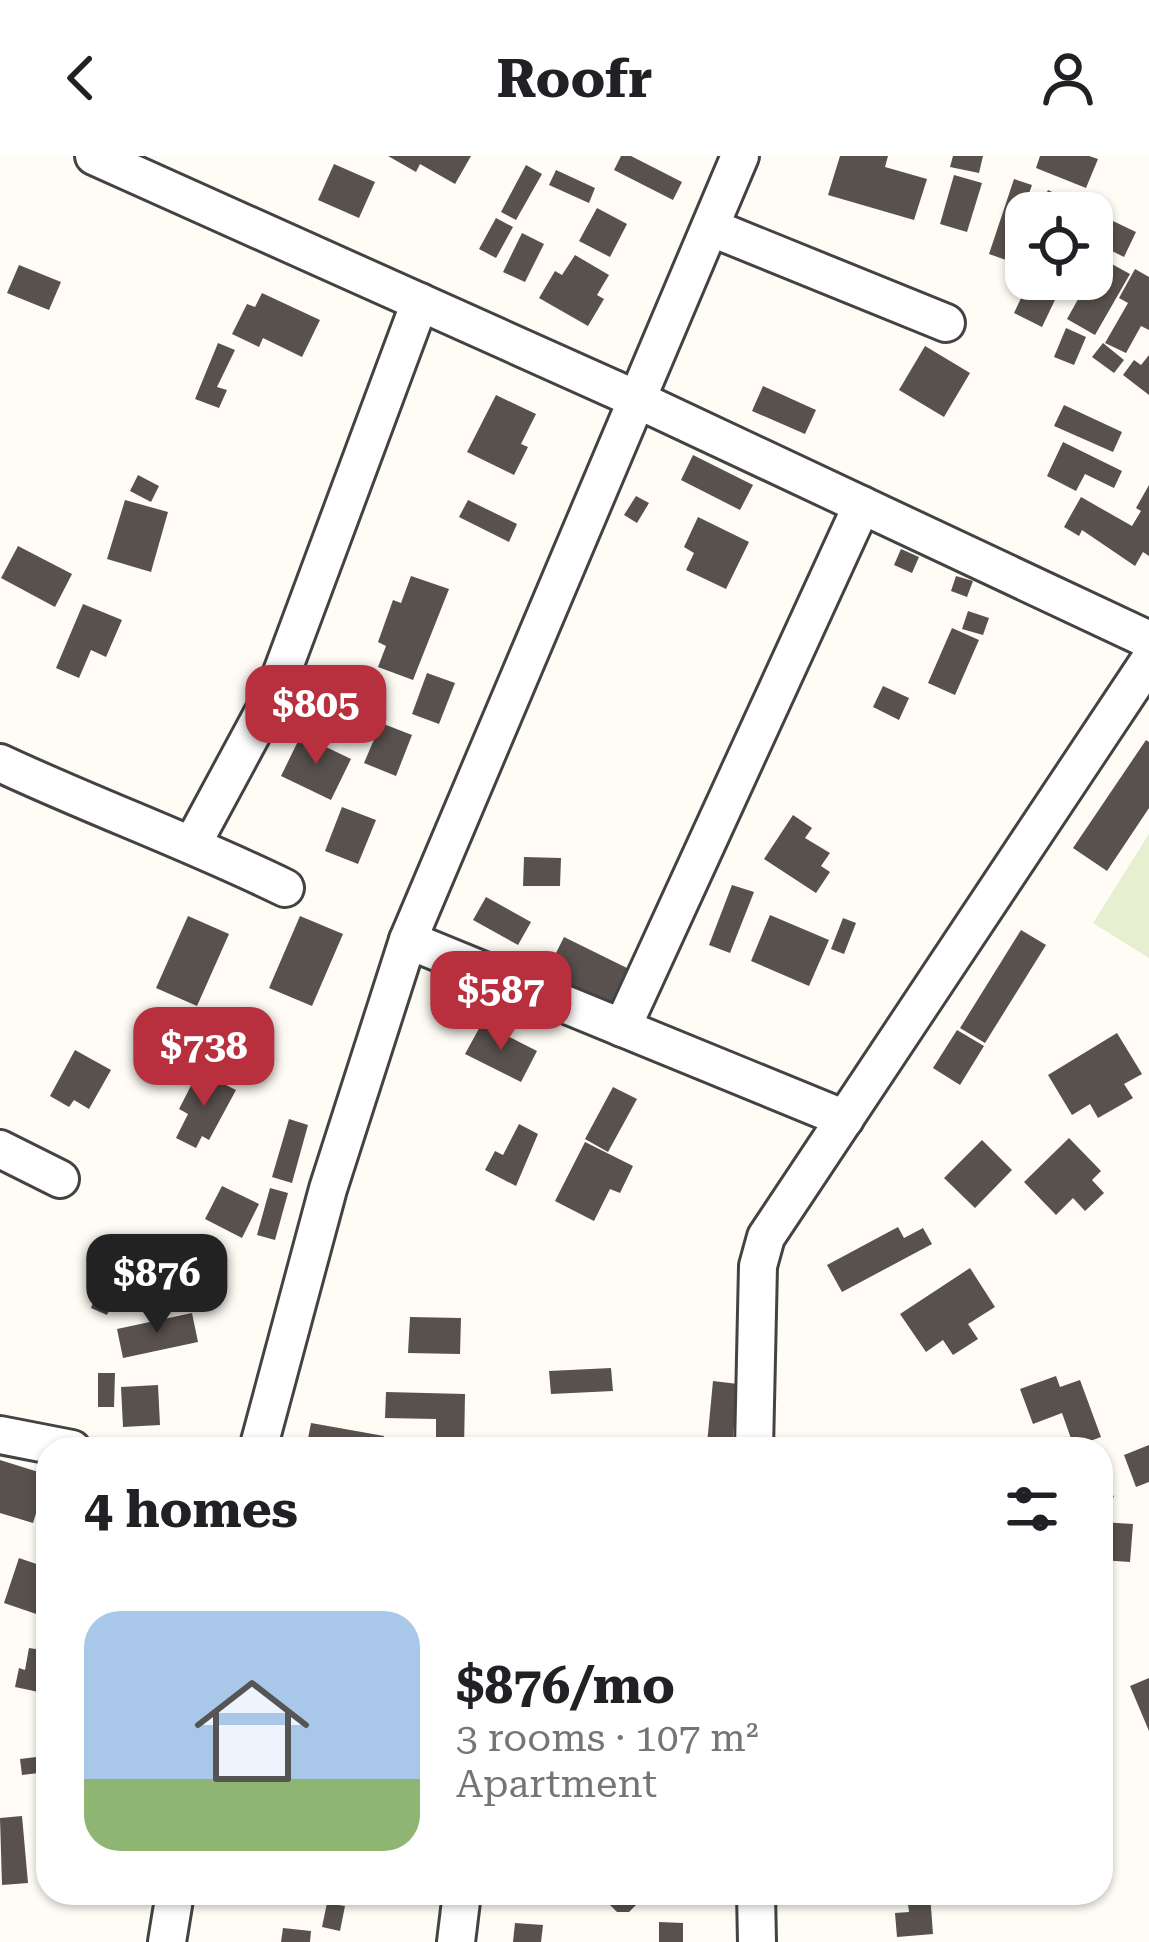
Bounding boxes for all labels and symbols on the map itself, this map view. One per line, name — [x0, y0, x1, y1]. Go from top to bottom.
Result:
pin: $805 — [245, 665, 387, 767]
pin: $587 — [430, 951, 572, 1053]
pin: $738 — [133, 1007, 275, 1109]
pin: $876 — [86, 1234, 228, 1336]

